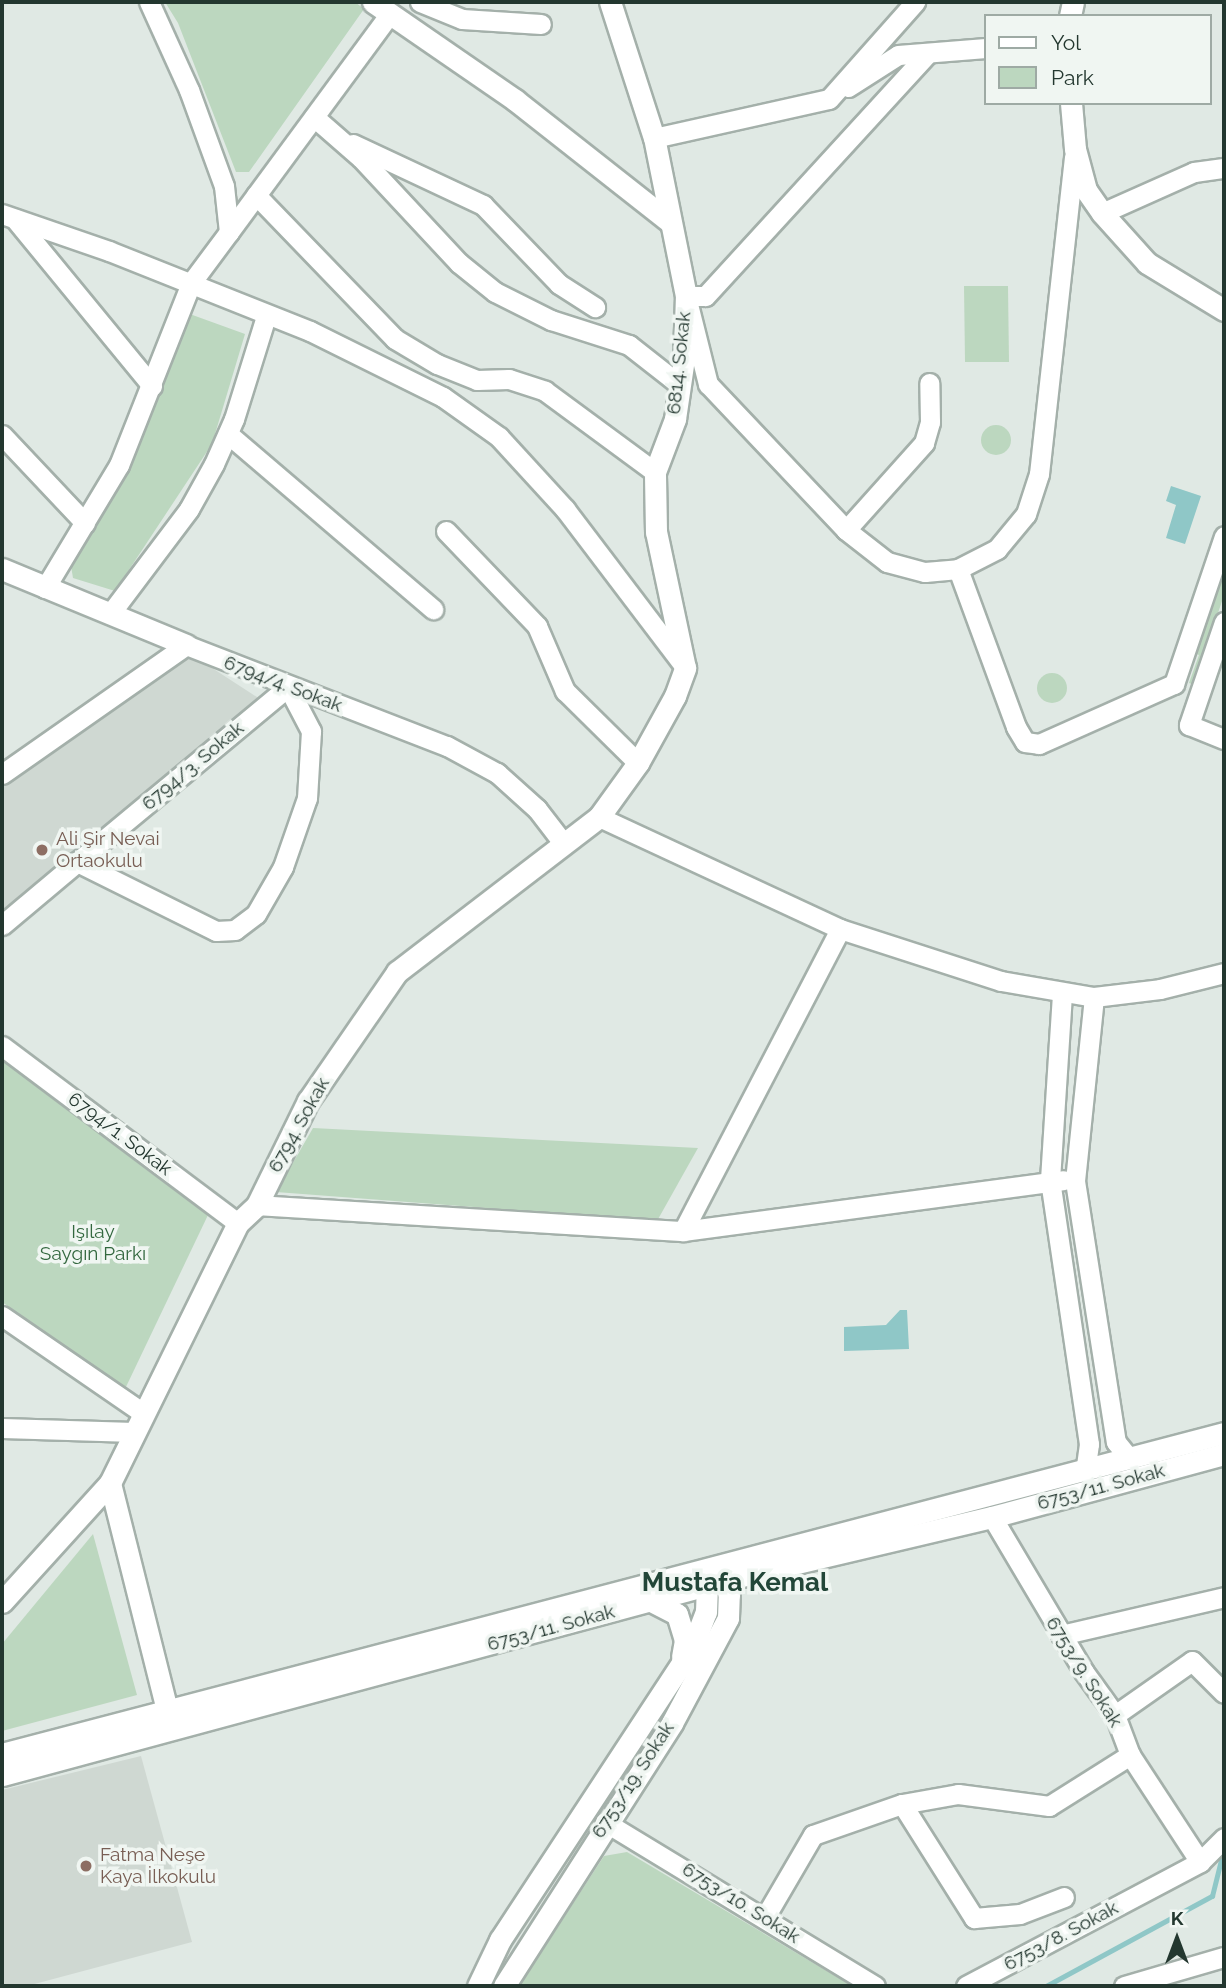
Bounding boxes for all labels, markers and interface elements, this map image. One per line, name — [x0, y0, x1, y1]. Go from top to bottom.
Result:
legend — [984, 14, 1212, 105]
text: Yol — [1051, 30, 1081, 55]
text: Park — [1051, 65, 1094, 90]
street label: 6814. Sokak — [662, 311, 696, 415]
street label: 6794/4. Sokak — [221, 651, 345, 717]
street label: 6794/3. Sokak — [137, 717, 249, 815]
place label: Ali Şir Nevai Ortaokulu — [56, 828, 160, 872]
marker: Ali Şir Nevai Ortaokulu — [34, 842, 50, 858]
street label: 6794. Sokak — [264, 1074, 334, 1176]
street label: 6794/1. Sokak — [64, 1088, 176, 1180]
park label: Işılay Saygın Parkı — [40, 1221, 146, 1265]
street label: 6753/11. Sokak — [1035, 1459, 1167, 1515]
district label: Mustafa Kemal — [642, 1567, 828, 1599]
street label: 6753/11. Sokak — [485, 1600, 617, 1656]
street label: 6753/9. Sokak — [1041, 1613, 1127, 1731]
street label: 6753/19. Sokak — [587, 1718, 679, 1842]
place label: Fatma Neşe Kaya İlkokulu — [100, 1844, 216, 1888]
marker: Fatma Neşe Kaya İlkokulu — [78, 1858, 94, 1874]
street label: 6753/10. Sokak — [678, 1858, 804, 1948]
street label: 6753/8. Sokak — [1000, 1896, 1122, 1976]
north arrow — [1142, 1904, 1212, 1974]
text: K — [1171, 1907, 1183, 1929]

